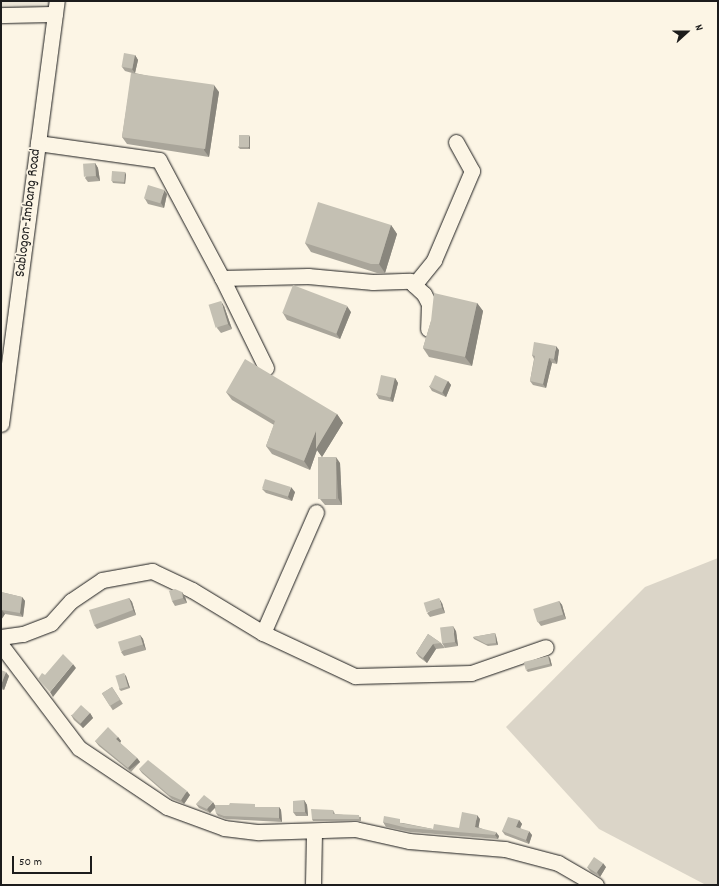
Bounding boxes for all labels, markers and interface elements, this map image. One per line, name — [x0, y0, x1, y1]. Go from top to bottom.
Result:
north arrow — [667, 12, 707, 52]
text: N — [690, 22, 707, 33]
street label: Sablogon-Imbang Road — [12, 148, 46, 278]
scale bar — [14, 848, 94, 874]
text: 50 m — [19, 854, 42, 871]

